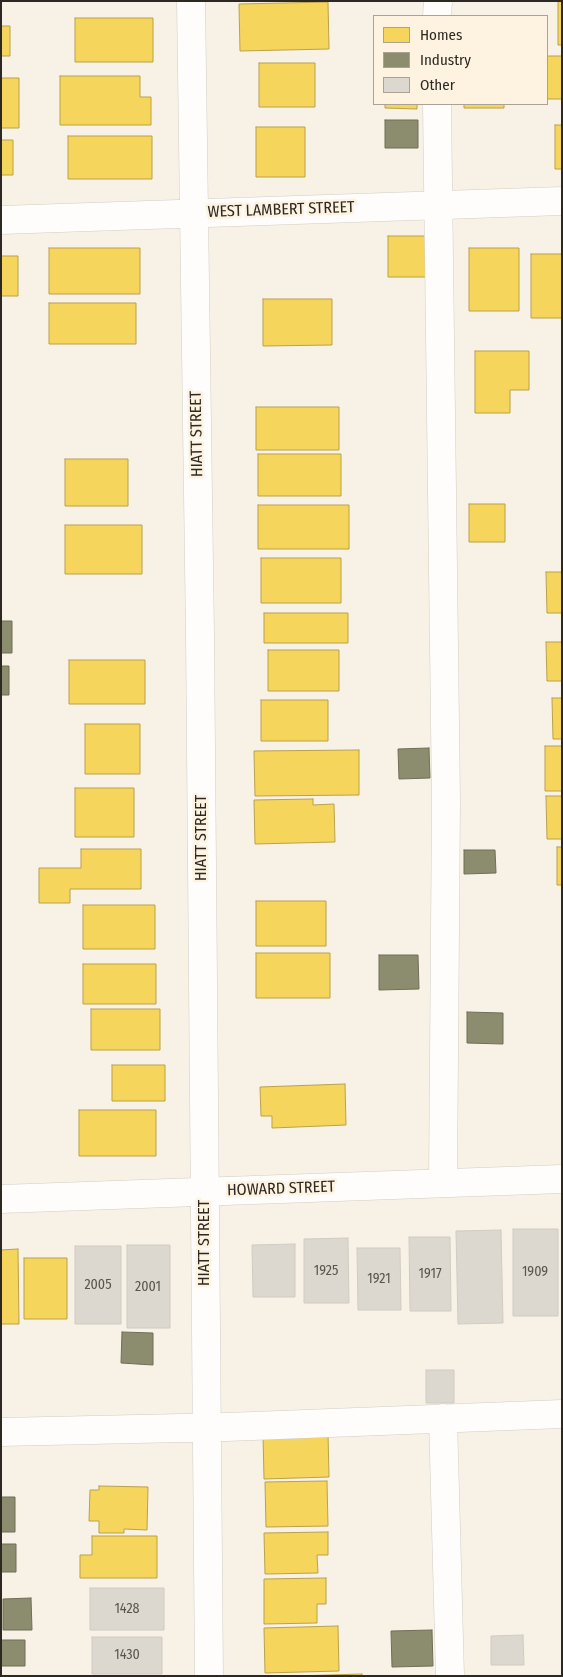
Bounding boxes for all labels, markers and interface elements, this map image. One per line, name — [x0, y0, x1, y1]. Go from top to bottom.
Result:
legend — [373, 15, 548, 105]
text: Homes — [420, 26, 462, 44]
text: Industry — [420, 51, 471, 69]
text: Other — [420, 76, 455, 94]
street label: WEST LAMBERT STREET — [207, 198, 355, 222]
street label: HIATT STREET — [187, 391, 207, 477]
street label: HIATT STREET — [192, 795, 212, 881]
street label: HOWARD STREET — [227, 1178, 335, 1200]
street label: HIATT STREET — [195, 1200, 215, 1286]
house number: 1925 — [314, 1263, 338, 1279]
house number: 1909 — [522, 1264, 548, 1280]
house number: 1917 — [418, 1266, 442, 1282]
house number: 1921 — [367, 1271, 391, 1287]
house number: 2005 — [84, 1277, 112, 1293]
house number: 2001 — [135, 1279, 161, 1295]
house number: 1428 — [114, 1601, 140, 1617]
house number: 1430 — [114, 1647, 140, 1663]

